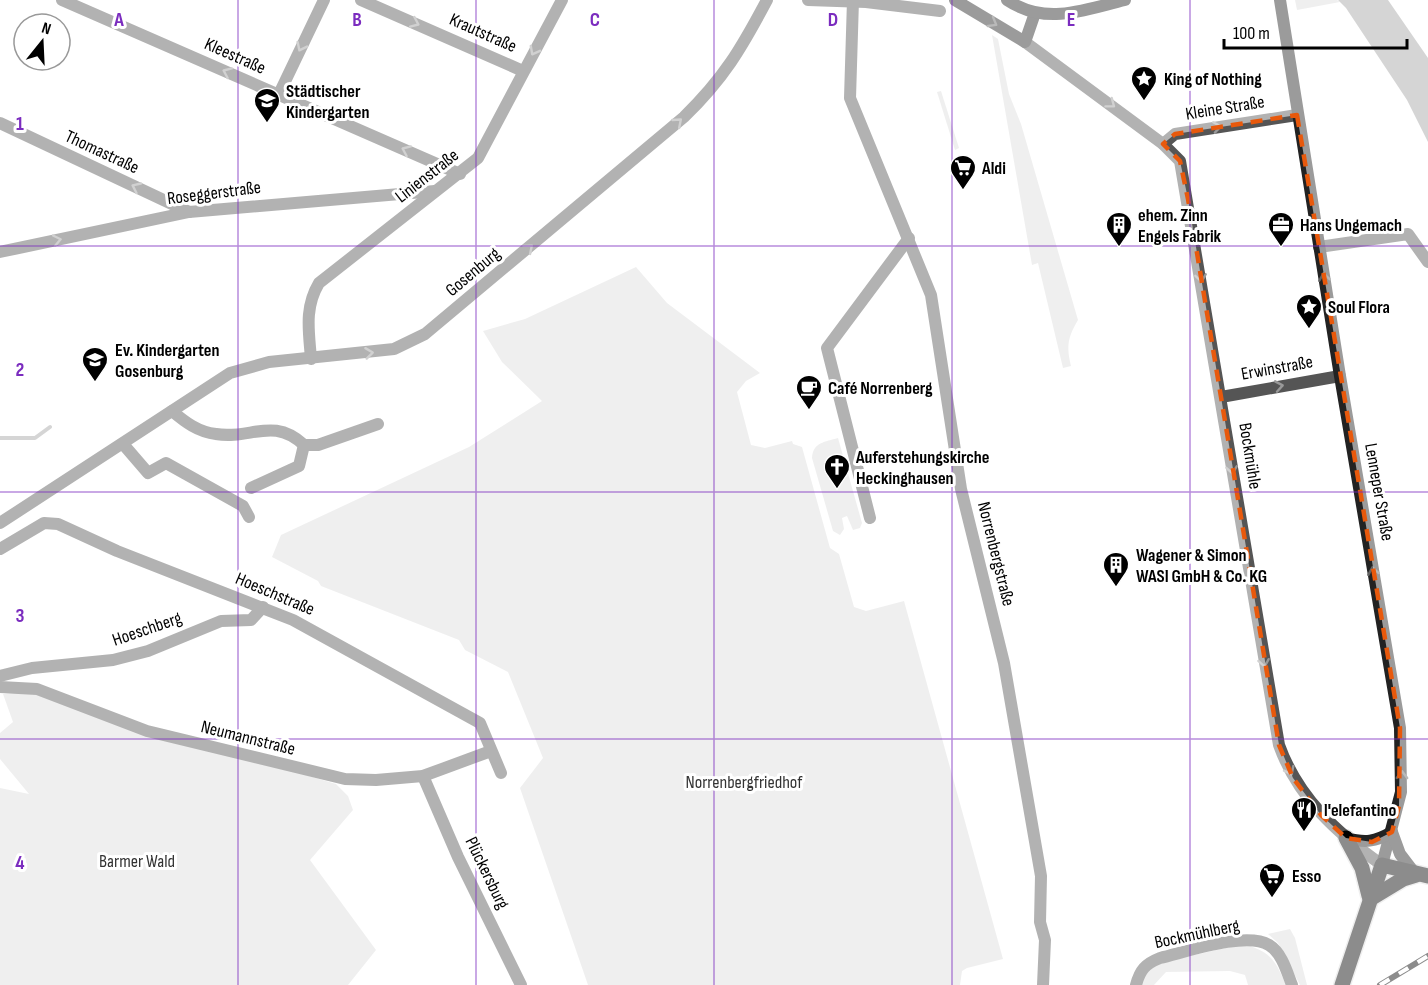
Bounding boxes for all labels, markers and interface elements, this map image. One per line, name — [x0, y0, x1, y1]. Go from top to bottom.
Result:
text: A — [113, 8, 124, 32]
text: B — [352, 8, 362, 32]
text: C — [590, 8, 600, 32]
text: D — [828, 8, 838, 32]
text: E — [1067, 8, 1075, 32]
street label: Krautstraße — [446, 9, 520, 57]
north arrow — [12, 12, 72, 72]
scale bar — [1224, 12, 1407, 50]
one-way arrow — [409, 16, 420, 28]
one-way arrow — [987, 16, 997, 27]
text: N — [39, 19, 53, 40]
text: 100 m — [1233, 23, 1270, 44]
street label: Kleestraße — [201, 33, 269, 79]
one-way arrow — [297, 41, 309, 52]
one-way arrow — [530, 45, 541, 56]
place icon: King of Nothing — [1129, 64, 1159, 102]
one-way arrow — [223, 67, 234, 79]
place label: King of Nothing — [1164, 69, 1262, 90]
place label: Städtischer Kindergarten — [286, 81, 369, 123]
school or university icon: Städtischer Kindergarten — [252, 86, 282, 124]
street label: Kleine Straße — [1184, 91, 1266, 125]
one-way arrow — [1104, 97, 1115, 108]
text: 1 — [16, 112, 24, 136]
one-way arrow — [671, 118, 682, 129]
one-way arrow — [1212, 122, 1222, 134]
street label: Thomastraße — [62, 126, 142, 178]
street label: Linienstraße — [391, 145, 463, 207]
one-way arrow — [401, 145, 412, 157]
supermarket icon: Aldi — [948, 153, 978, 191]
place label: Aldi — [981, 158, 1006, 179]
street label: Roseggerstraße — [166, 177, 262, 209]
one-way arrow — [131, 183, 142, 195]
place label: ehem. Zinn Engels Fabrik — [1138, 205, 1222, 247]
building icon: ehem. Zinn Engels Fabrik — [1104, 210, 1134, 248]
office icon: Hans Ungemach — [1266, 210, 1296, 248]
place label: Hans Ungemach — [1300, 215, 1402, 236]
one-way arrow — [52, 234, 62, 247]
street label: Gosenburg — [441, 243, 505, 301]
one-way arrow — [522, 244, 533, 255]
one-way arrow — [1318, 272, 1330, 282]
one-way arrow — [1195, 273, 1207, 283]
place icon: Soul Flora — [1294, 292, 1324, 330]
place label: Soul Flora — [1328, 297, 1390, 318]
place label: Ev. Kindergarten Gosenburg — [115, 340, 220, 382]
school or university icon: Ev. Kindergarten Gosenburg — [80, 345, 110, 383]
one-way arrow — [365, 347, 374, 360]
street label: Erwinstraße — [1239, 351, 1315, 385]
text: 2 — [16, 358, 24, 382]
cafe icon: Café Norrenberg — [794, 373, 824, 411]
place label: Café Norrenberg — [828, 378, 933, 399]
one-way arrow — [1274, 381, 1283, 393]
street label: Bockmühle — [1234, 421, 1266, 491]
street label: Lenneper Straße — [1360, 441, 1398, 543]
place label: Auferstehungskirche Heckinghausen — [855, 447, 990, 489]
church icon: Auferstehungskirche Heckinghausen — [822, 452, 852, 490]
one-way arrow — [1226, 466, 1238, 475]
street label: Norrenbergstraße — [973, 500, 1019, 608]
place label: Wagener & Simon WASI GmbH & Co. KG — [1136, 545, 1267, 587]
building icon: Wagener & Simon WASI GmbH & Co. KG — [1101, 550, 1131, 588]
one-way arrow — [1368, 567, 1380, 576]
street label: Hoeschstraße — [232, 568, 318, 620]
text: 3 — [16, 604, 25, 628]
street label: Hoeschberg — [110, 607, 184, 651]
one-way arrow — [1258, 658, 1270, 667]
street label: Neumannstraße — [199, 716, 297, 760]
one-way arrow — [1283, 764, 1294, 775]
one-way arrow — [1396, 770, 1408, 779]
park label: Norrenbergfriedhof — [686, 772, 803, 793]
restaurant icon: l'elefantino — [1289, 795, 1319, 833]
place label: l'elefantino — [1324, 800, 1396, 821]
street label: Plückersburg — [461, 833, 513, 913]
text: 4 — [15, 851, 25, 875]
park label: Barmer Wald — [99, 851, 175, 872]
supermarket icon: Esso — [1257, 861, 1287, 899]
place label: Esso — [1292, 866, 1321, 887]
street label: Bockmühlberg — [1153, 915, 1241, 953]

